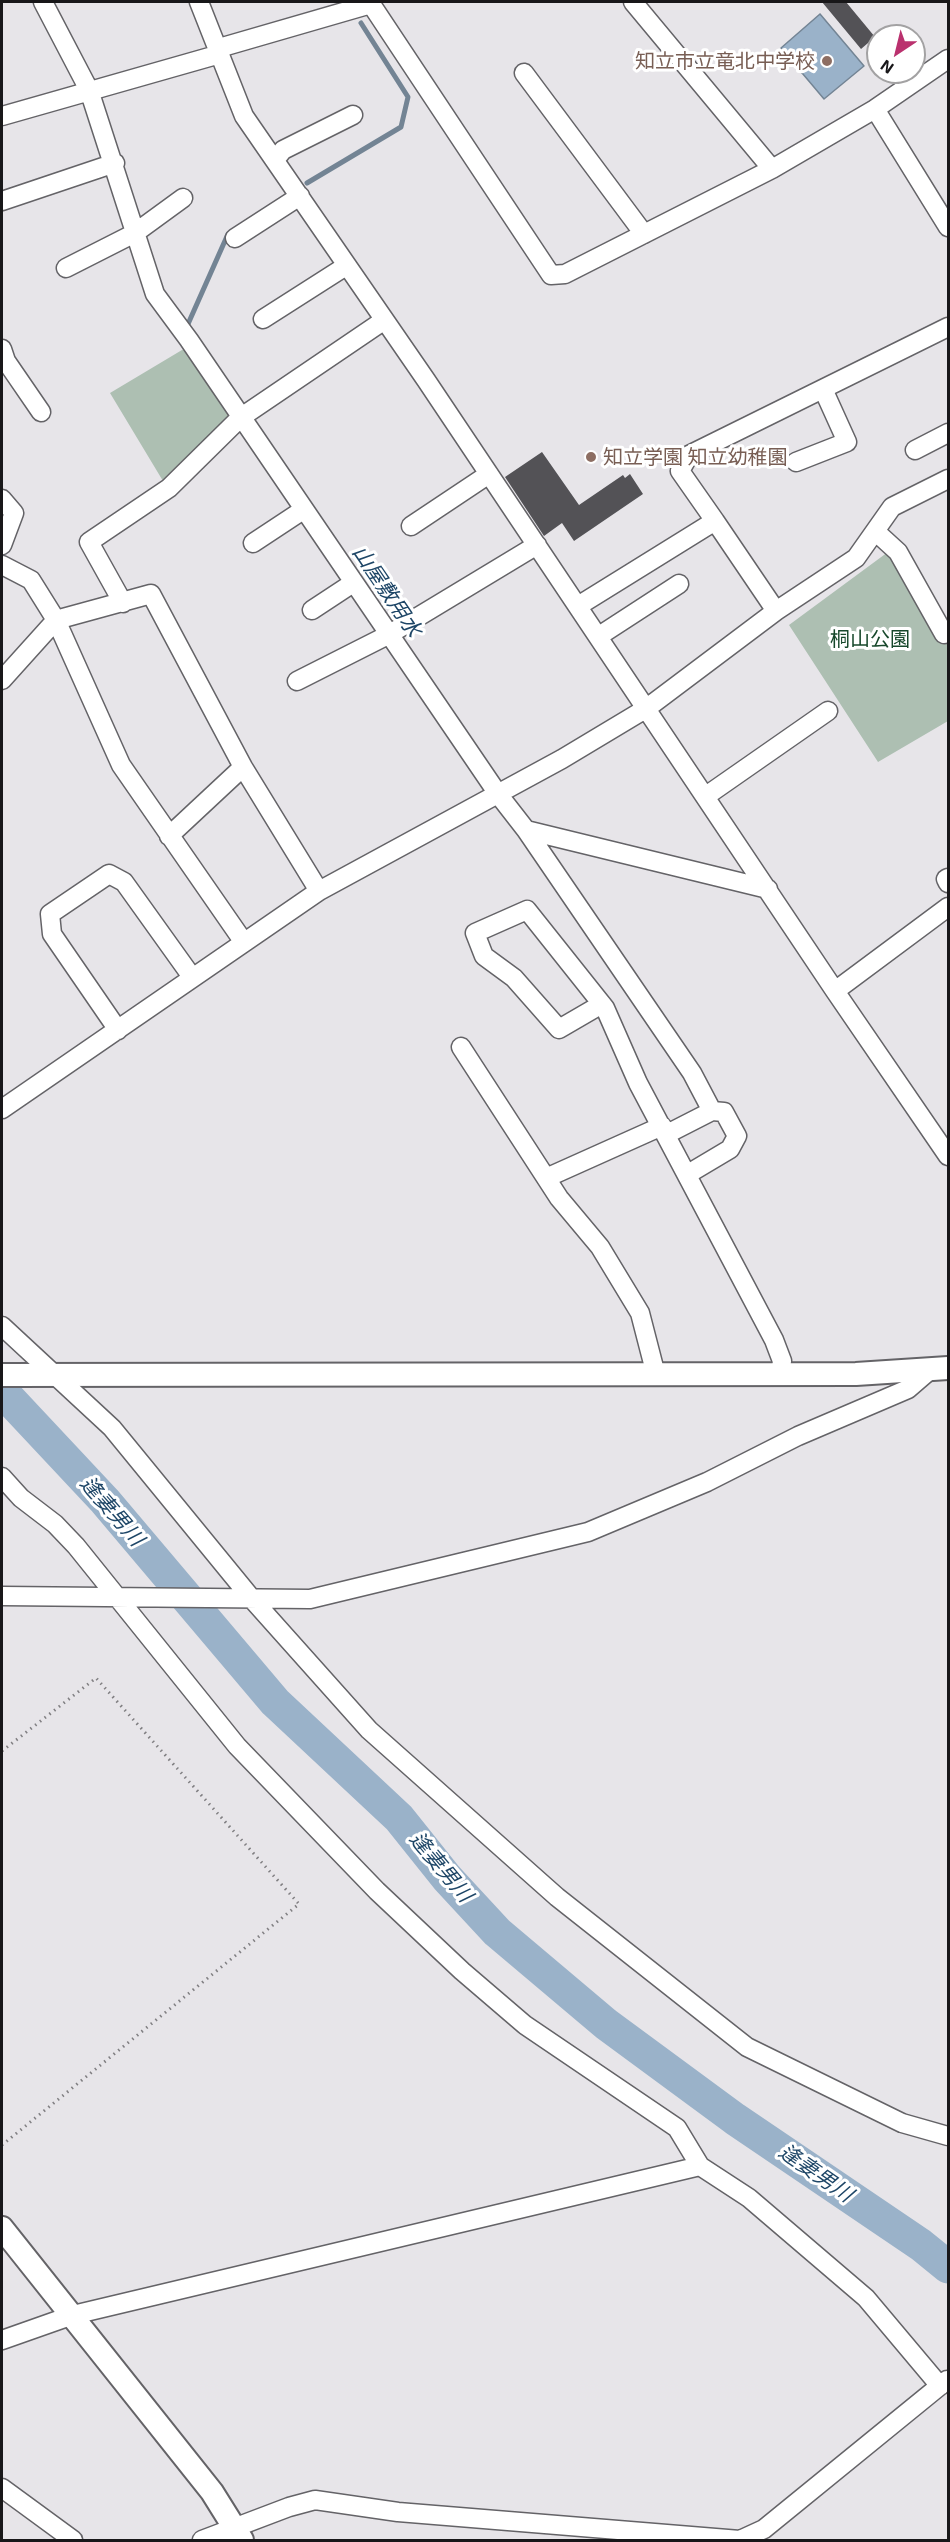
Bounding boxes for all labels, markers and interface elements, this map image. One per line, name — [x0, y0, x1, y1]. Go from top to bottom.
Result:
north arrow — [866, 24, 926, 84]
place label: 知立市立竜北中学校 — [635, 49, 815, 73]
marker: 知立市立竜北中学校 — [820, 54, 834, 68]
text: N — [876, 56, 897, 79]
place label: 知立学園 知立幼稚園 — [603, 445, 787, 469]
marker: 知立学園 知立幼稚園 — [584, 450, 598, 464]
water label: 山屋敷用水 — [347, 540, 427, 642]
park label: 桐山公園 — [830, 627, 910, 651]
water label: 逢妻男川 — [75, 1471, 149, 1551]
water label: 逢妻男川 — [404, 1827, 478, 1907]
water label: 逢妻男川 — [774, 2139, 858, 2207]

